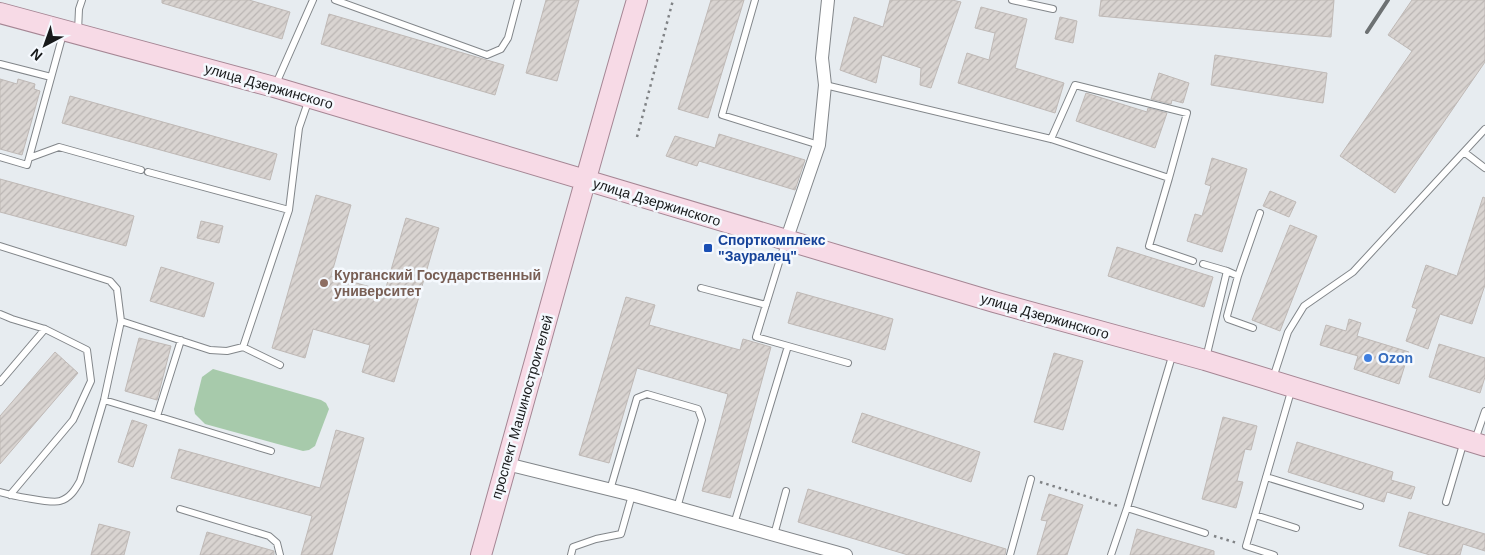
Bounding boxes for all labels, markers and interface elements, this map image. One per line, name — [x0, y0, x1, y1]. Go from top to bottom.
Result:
north arrow — [20, 20, 70, 70]
text: N — [27, 45, 46, 64]
street label: улица Дзержинского — [203, 60, 335, 112]
street label: улица Дзержинского — [591, 175, 723, 229]
place label: Спорткомплекс "Зауралец" — [718, 232, 826, 264]
marker: Спорткомплекс "Зауралец" — [702, 242, 714, 254]
place label: Курганский Государственный университет — [334, 267, 541, 299]
marker: Курганский Государственный университет — [318, 277, 330, 289]
street label: улица Дзержинского — [979, 290, 1111, 342]
street label: проспект Машиностроителей — [488, 313, 556, 501]
place label: Ozon — [1378, 350, 1413, 366]
marker: Ozon — [1362, 352, 1374, 364]

